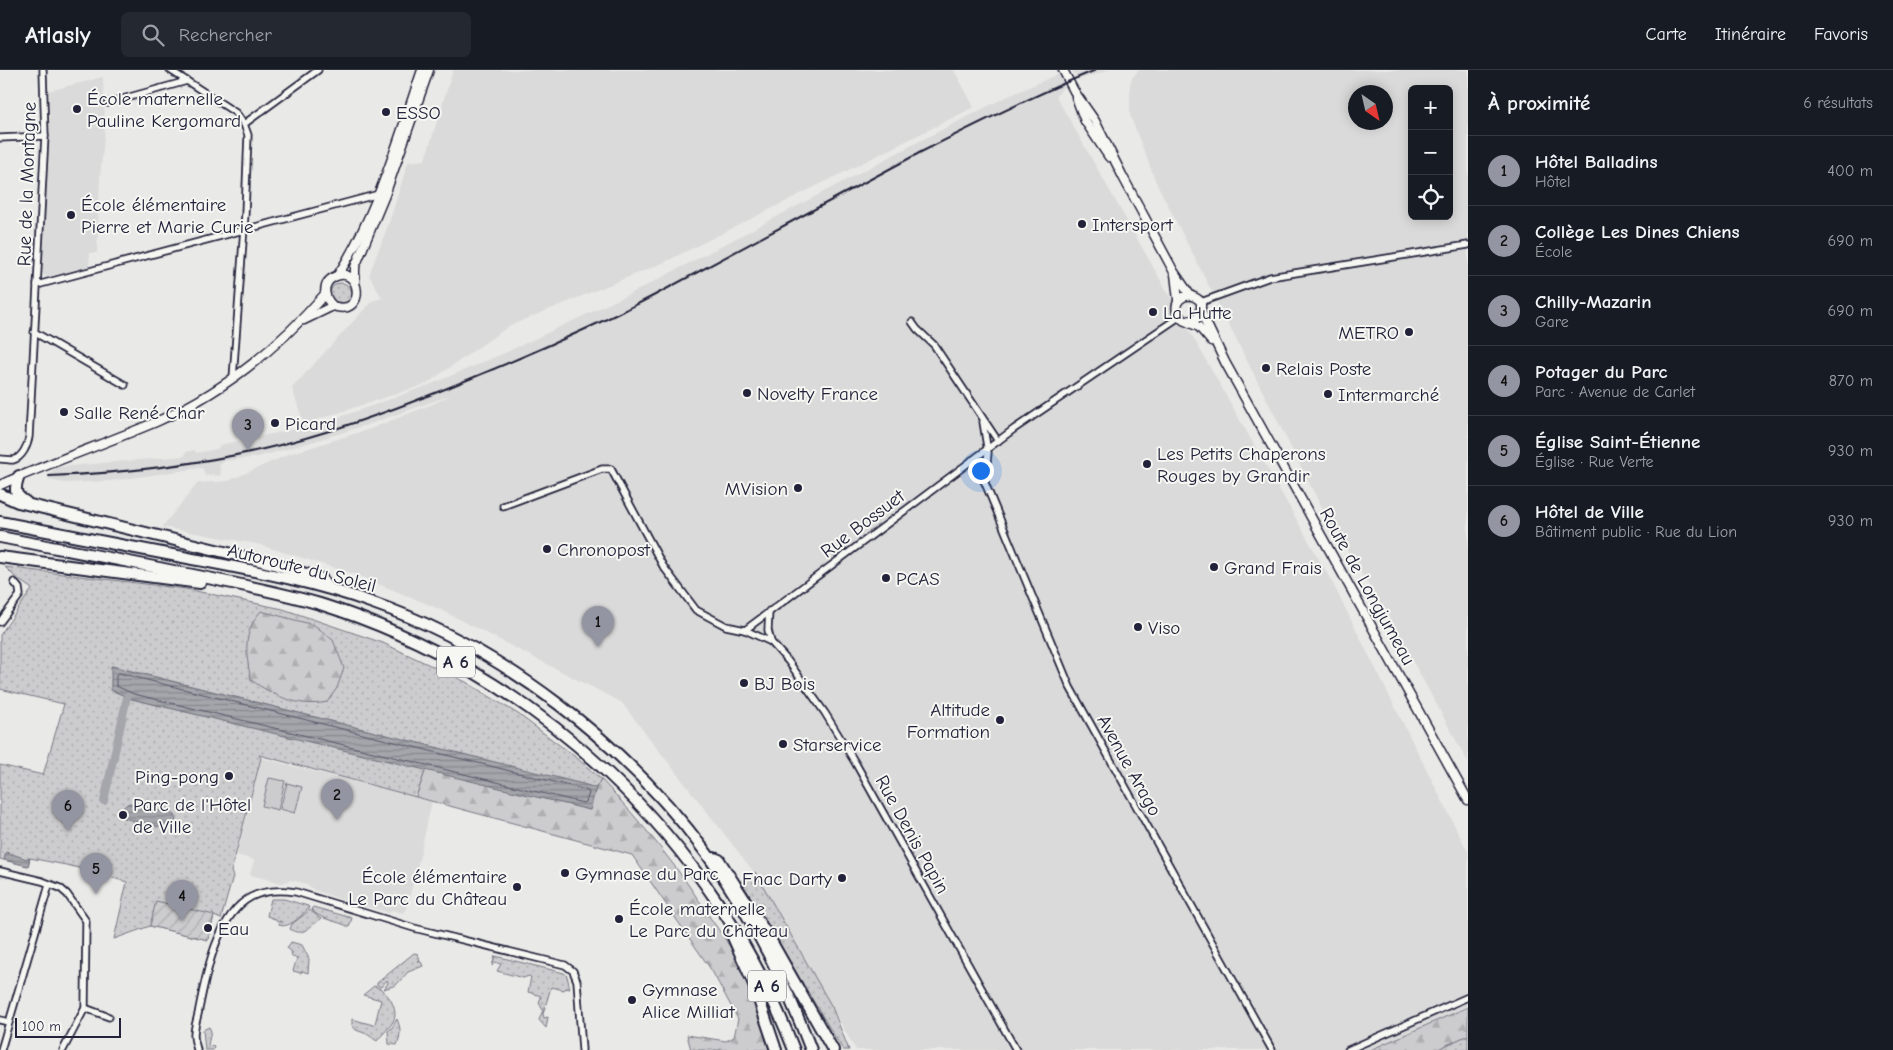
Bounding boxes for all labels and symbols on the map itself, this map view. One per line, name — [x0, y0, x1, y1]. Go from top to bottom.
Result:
north arrow — [1348, 85, 1393, 130]
place label: École maternelle Pauline Kergomard — [87, 88, 241, 132]
street label: Rue de la Montagne — [13, 101, 41, 267]
place label: ESSO — [396, 102, 441, 124]
marker: École maternelle Pauline Kergomard — [71, 103, 83, 115]
marker: ESSO — [380, 106, 392, 118]
place label: École élémentaire Pierre et Marie Curie — [81, 194, 254, 238]
marker: École élémentaire Pierre et Marie Curie — [65, 209, 77, 221]
place label: Intersport — [1092, 214, 1173, 236]
marker: Intersport — [1076, 218, 1088, 230]
place label: La Hutte — [1163, 302, 1232, 324]
marker: La Hutte — [1147, 306, 1159, 318]
place label: METRO — [1338, 322, 1399, 344]
marker: METRO — [1403, 326, 1415, 338]
place label: Relais Poste — [1276, 358, 1371, 380]
marker: Relais Poste — [1260, 362, 1272, 374]
place label: Novelty France — [757, 383, 878, 405]
place label: Intermarché — [1338, 384, 1439, 406]
marker: Novelty France — [741, 387, 753, 399]
marker: Intermarché — [1322, 388, 1334, 400]
place label: Salle René Char — [74, 402, 205, 424]
marker: Salle René Char — [58, 406, 70, 418]
pin: 3 — [232, 409, 264, 450]
place label: Picard — [285, 413, 336, 435]
marker: Picard — [269, 417, 281, 429]
place label: Les Petits Chaperons Rouges by Grandir — [1157, 443, 1326, 487]
your location — [968, 458, 994, 484]
marker: Les Petits Chaperons Rouges by Grandir — [1141, 458, 1153, 470]
place label: MVision — [725, 478, 788, 500]
marker: MVision — [792, 482, 804, 494]
street label: Rue Bossuet — [816, 485, 909, 562]
street label: Route de Longjumeau — [1315, 504, 1419, 669]
street label: Autoroute du Soleil — [225, 539, 378, 597]
place label: Chronopost — [557, 539, 651, 561]
marker: Chronopost — [541, 543, 553, 555]
place label: Grand Frais — [1224, 557, 1322, 579]
marker: Grand Frais — [1208, 561, 1220, 573]
place label: PCAS — [896, 568, 940, 590]
marker: PCAS — [880, 572, 892, 584]
pin: 1 — [582, 606, 614, 647]
place label: Viso — [1148, 617, 1180, 639]
marker: Viso — [1132, 621, 1144, 633]
road number: A 6 — [437, 646, 475, 678]
place label: BJ Bois — [754, 673, 815, 695]
marker: BJ Bois — [738, 677, 750, 689]
place label: Altitude Formation — [907, 699, 990, 743]
street label: Avenue Arago — [1092, 711, 1166, 820]
marker: Altitude Formation — [994, 714, 1006, 726]
place label: Starservice — [793, 734, 882, 756]
marker: Starservice — [777, 738, 789, 750]
place label: Ping-pong — [135, 766, 219, 788]
marker: Ping-pong — [223, 770, 235, 782]
street label: Rue Denis Papin — [871, 771, 954, 898]
pin: 2 — [321, 779, 353, 820]
pin: 6 — [52, 790, 84, 831]
place label: Parc de l'Hôtel de Ville — [133, 794, 251, 838]
marker: Parc de l'Hôtel de Ville — [117, 809, 129, 821]
pin: 5 — [80, 853, 112, 894]
place label: Gymnase du Parc — [575, 863, 719, 885]
place label: École élémentaire Le Parc du Château — [348, 866, 507, 910]
marker: Gymnase du Parc — [559, 867, 571, 879]
place label: Fnac Darty — [742, 868, 832, 890]
marker: Fnac Darty — [836, 872, 848, 884]
pin: 4 — [166, 880, 198, 921]
marker: École élémentaire Le Parc du Château — [511, 881, 523, 893]
place label: École maternelle Le Parc du Château — [629, 898, 788, 942]
marker: École maternelle Le Parc du Château — [613, 913, 625, 925]
place label: Eau — [218, 918, 249, 940]
marker: Eau — [202, 922, 214, 934]
road number: A 6 — [748, 970, 786, 1001]
place label: Gymnase Alice Milliat — [642, 979, 735, 1023]
marker: Gymnase Alice Milliat — [626, 994, 638, 1006]
scale bar — [15, 1015, 121, 1038]

